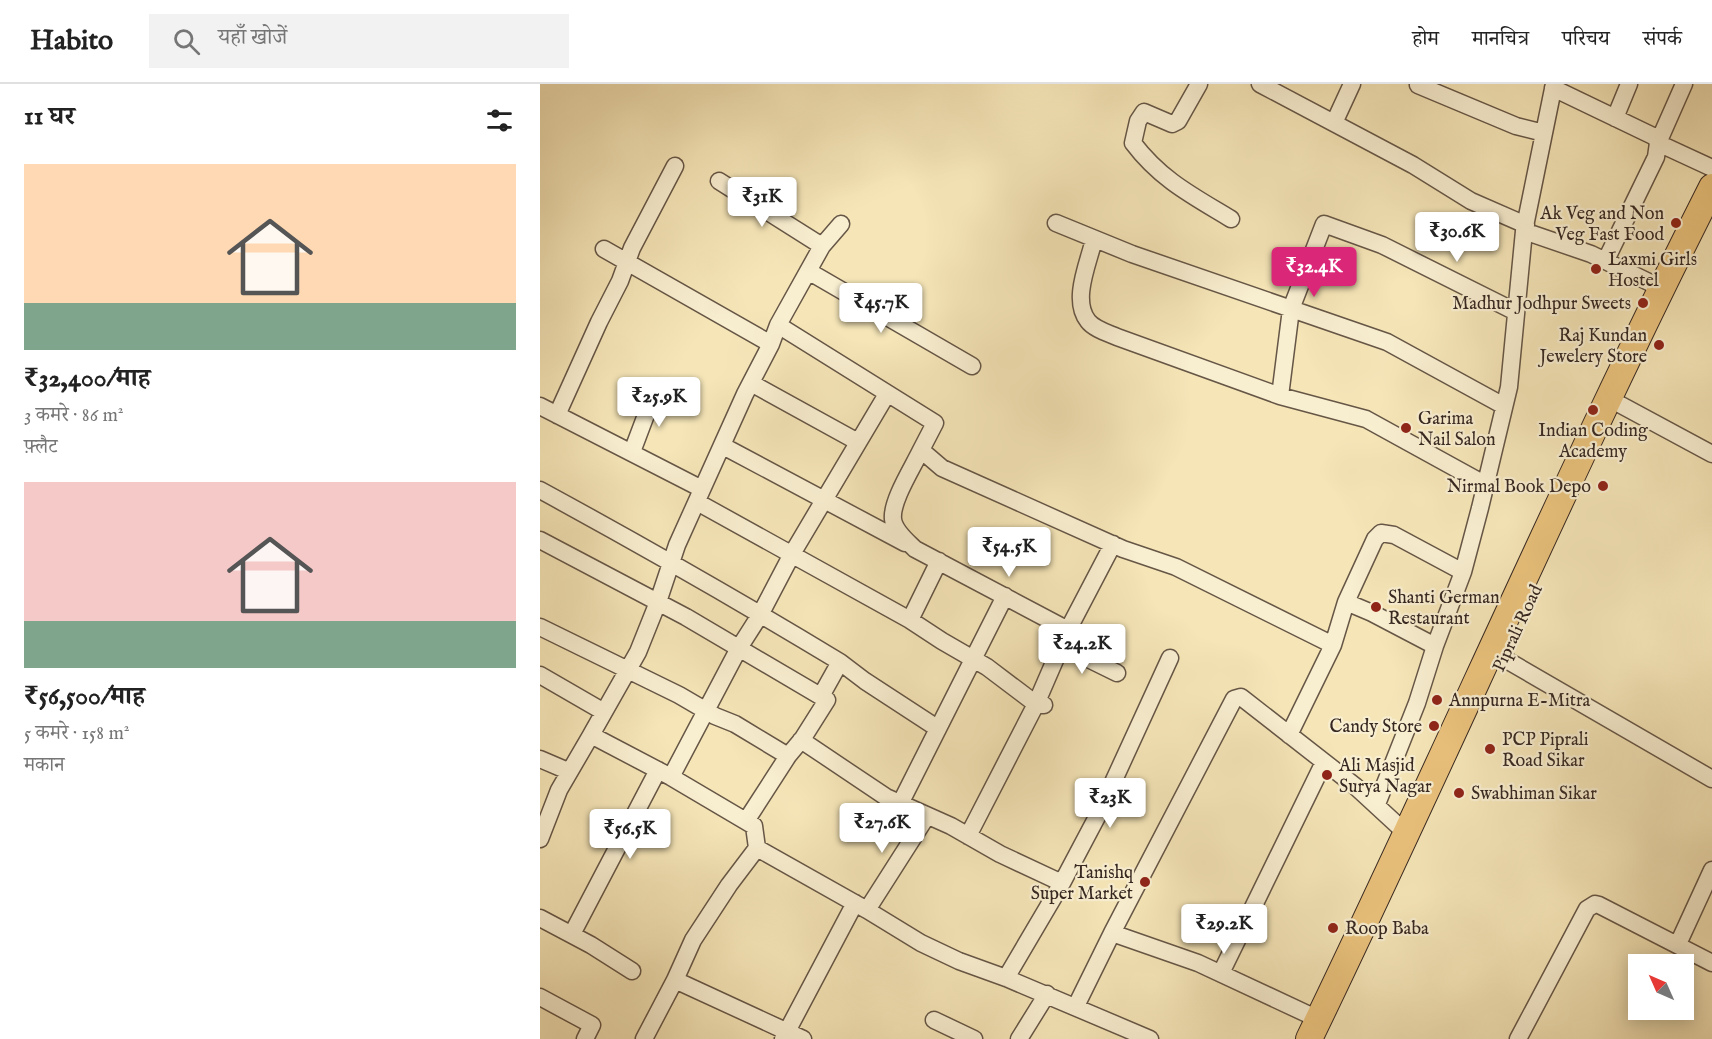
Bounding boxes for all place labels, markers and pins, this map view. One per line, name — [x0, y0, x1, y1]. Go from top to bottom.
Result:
pin: ₹31K — [726, 177, 798, 228]
place label: Ak Veg and Non Veg Fast Food — [1539, 203, 1664, 247]
pin: ₹30.6K — [1408, 212, 1506, 263]
marker: Ak Veg and Non Veg Fast Food — [1669, 216, 1683, 230]
pin: ₹32.4K — [1265, 247, 1363, 298]
place label: Laxmi Girls Hostel — [1608, 249, 1697, 293]
marker: Laxmi Girls Hostel — [1589, 262, 1603, 276]
pin: ₹45.7K — [832, 283, 930, 334]
place label: Madhur Jodhpur Sweets — [1452, 293, 1631, 316]
marker: Madhur Jodhpur Sweets — [1636, 296, 1650, 310]
place label: Raj Kundan Jewelery Store — [1537, 325, 1647, 369]
marker: Raj Kundan Jewelery Store — [1652, 338, 1666, 352]
pin: ₹25.9K — [610, 377, 708, 428]
marker: Indian Coding Academy — [1586, 403, 1600, 417]
place label: Garima Nail Salon — [1418, 408, 1496, 452]
place label: Indian Coding Academy — [1538, 420, 1648, 464]
marker: Garima Nail Salon — [1399, 421, 1413, 435]
place label: Nirmal Book Depo — [1447, 476, 1591, 499]
marker: Nirmal Book Depo — [1596, 479, 1610, 493]
pin: ₹54.5K — [960, 527, 1058, 578]
place label: Shanti German Restaurant — [1388, 587, 1500, 631]
marker: Shanti German Restaurant — [1369, 600, 1383, 614]
pin: ₹24.2K — [1033, 624, 1131, 675]
place label: Annpurna E-Mitra — [1448, 690, 1591, 713]
marker: Annpurna E-Mitra — [1430, 693, 1444, 707]
place label: Candy Store — [1330, 716, 1422, 739]
marker: Candy Store — [1427, 719, 1441, 733]
place label: PCP Piprali Road Sikar — [1502, 729, 1589, 773]
marker: PCP Piprali Road Sikar — [1483, 742, 1497, 756]
place label: Ali Masjid Surya Nagar — [1338, 755, 1432, 799]
marker: Ali Masjid Surya Nagar — [1320, 768, 1334, 782]
pin: ₹23K — [1074, 778, 1146, 829]
place label: Swabhiman Sikar — [1471, 783, 1597, 806]
marker: Swabhiman Sikar — [1452, 786, 1466, 800]
pin: ₹27.6K — [833, 803, 931, 854]
pin: ₹56.5K — [581, 809, 679, 860]
place label: Tanishq Super Market — [1031, 862, 1134, 906]
marker: Tanishq Super Market — [1138, 875, 1152, 889]
pin: ₹29.2K — [1175, 904, 1273, 955]
place label: Roop Baba — [1345, 918, 1429, 941]
marker: Roop Baba — [1326, 921, 1340, 935]

